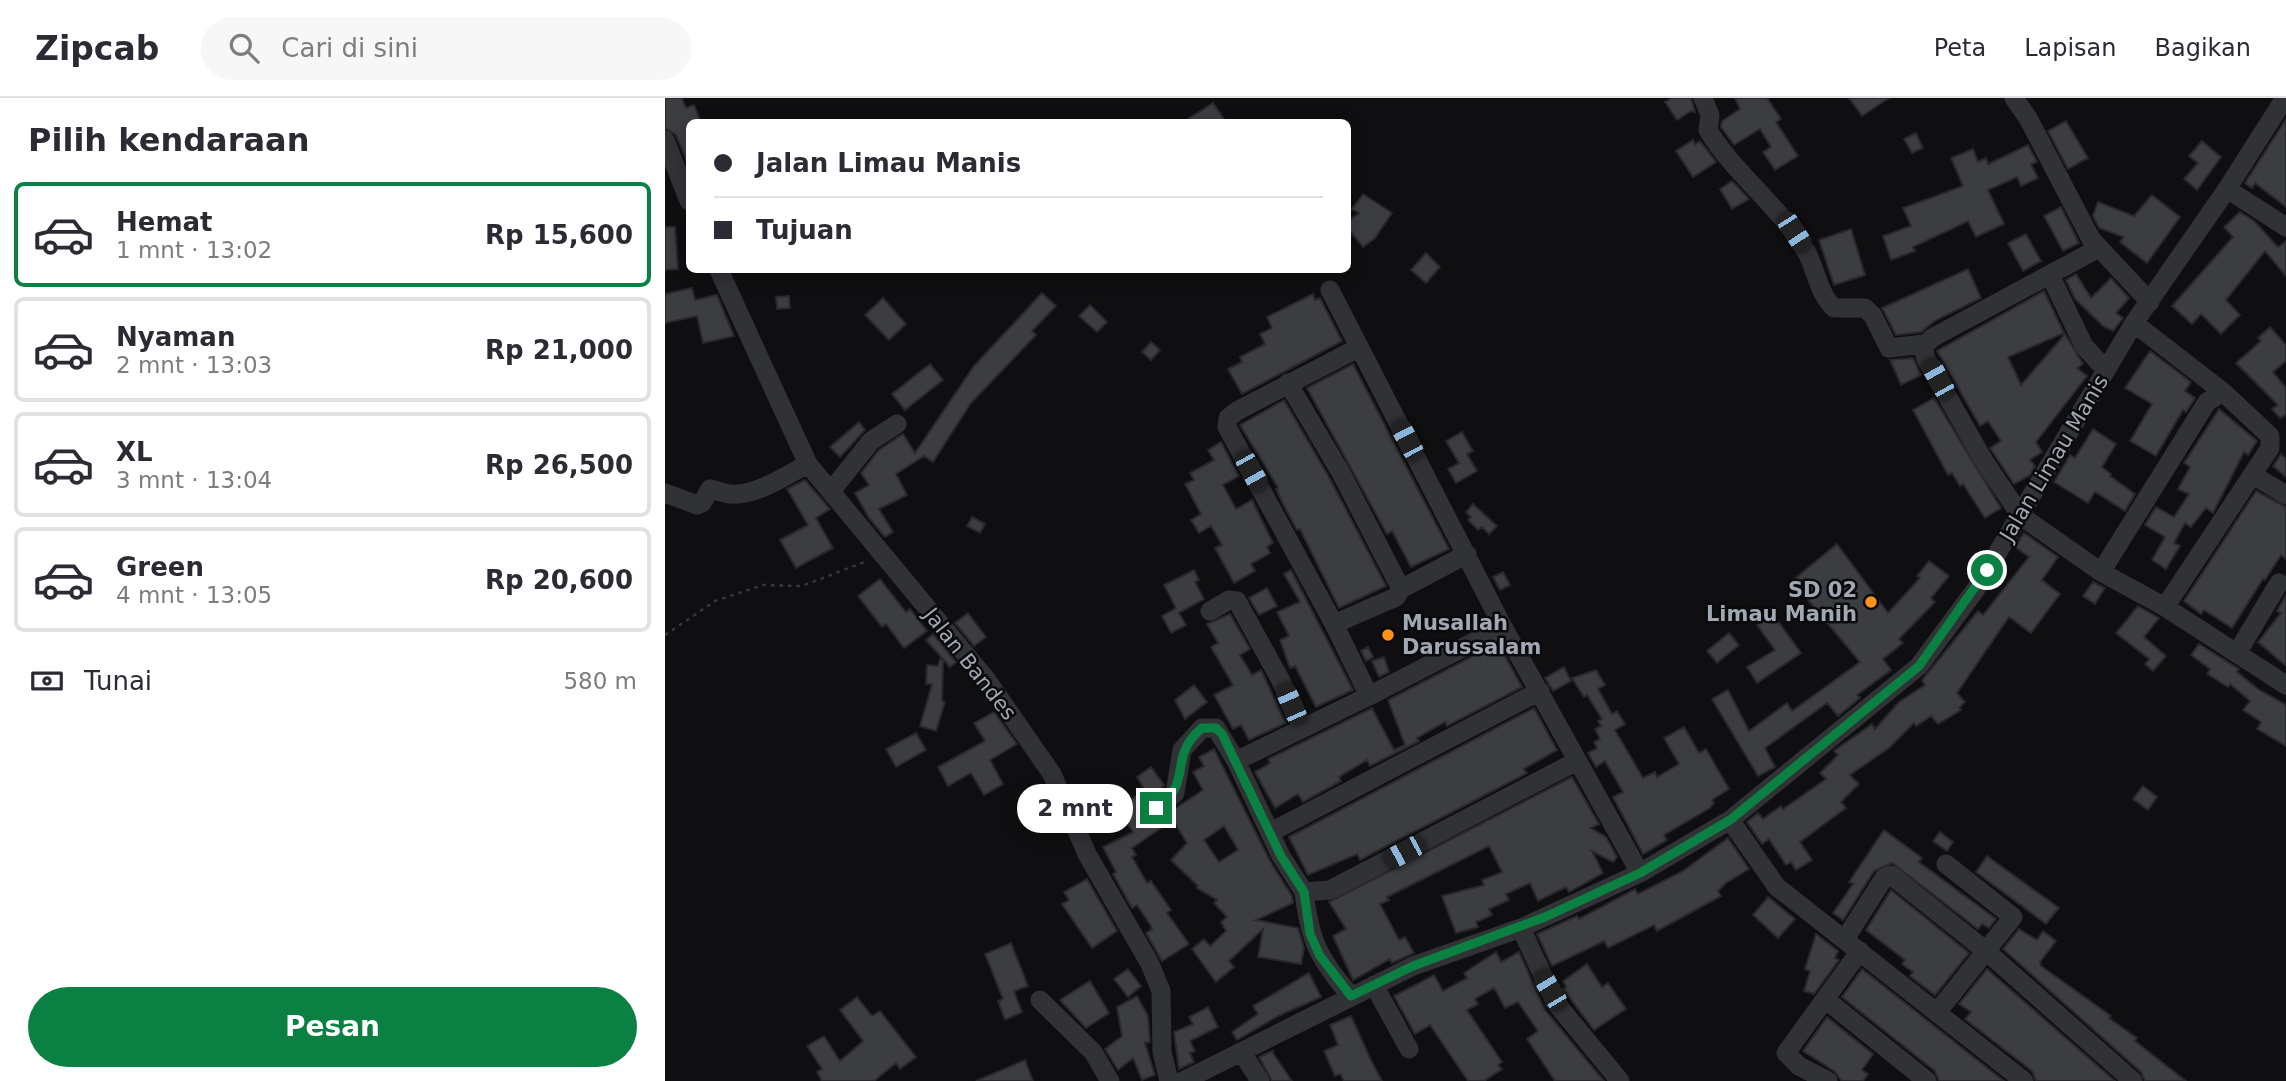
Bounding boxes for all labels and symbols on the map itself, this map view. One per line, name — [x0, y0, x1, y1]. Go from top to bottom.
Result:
car — [1774, 209, 1815, 255]
car — [1919, 356, 1958, 402]
street label: Jalan Limau Manis — [1994, 371, 2113, 547]
car — [1388, 417, 1427, 463]
car — [1232, 448, 1271, 494]
route start — [1971, 554, 2003, 586]
place label: SD 02 Limau Manih — [1706, 578, 1857, 626]
marker: SD 02 Limau Manih — [1863, 594, 1879, 610]
street label: Jalan Bandes — [918, 602, 1021, 725]
place label: Musallah Darussalam — [1402, 611, 1541, 659]
marker: Musallah Darussalam — [1380, 627, 1396, 643]
car — [1273, 681, 1310, 727]
callout: 2 mnt — [1016, 784, 1131, 832]
route end — [1140, 792, 1172, 824]
car — [1381, 833, 1428, 871]
car — [1531, 967, 1570, 1013]

